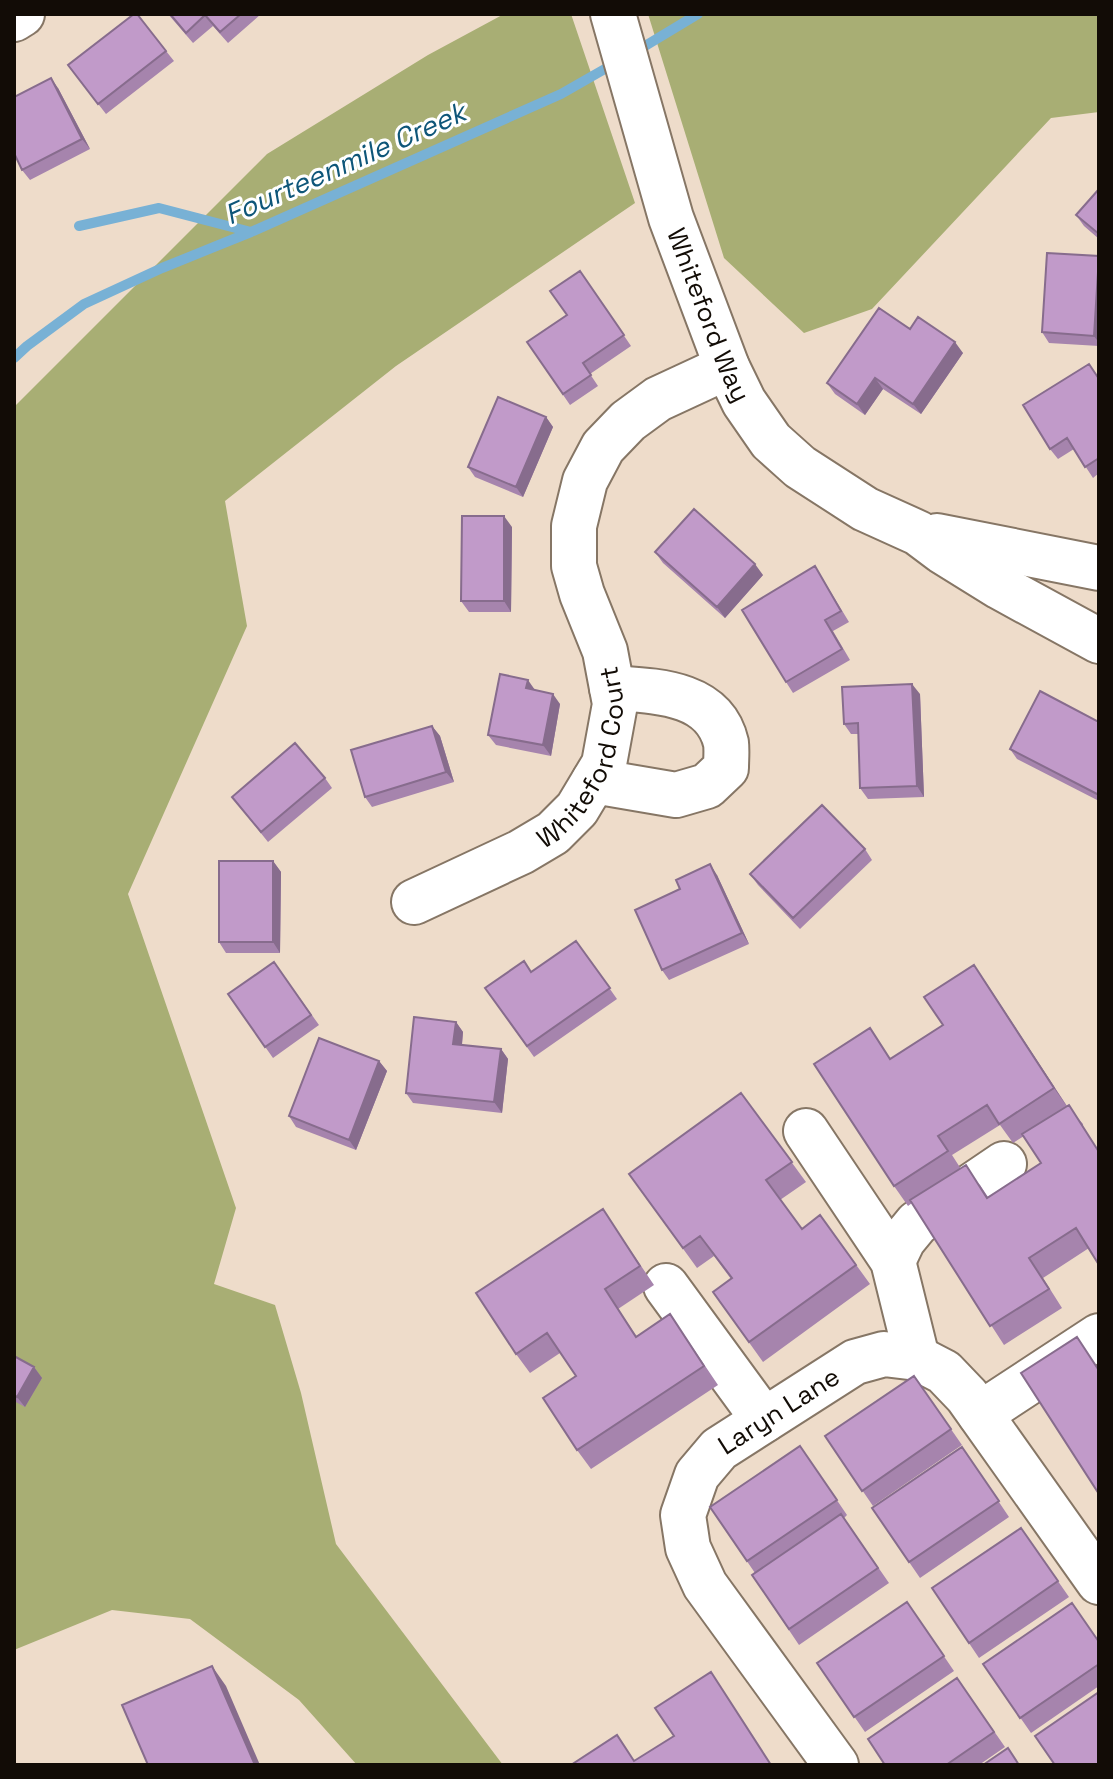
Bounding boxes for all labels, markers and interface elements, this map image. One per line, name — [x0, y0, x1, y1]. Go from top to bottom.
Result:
water label: Fourteenmile Creek — [219, 92, 474, 232]
street label: Whiteford Way — [659, 223, 758, 408]
street label: Whiteford Court — [530, 663, 632, 856]
street label: Laryn Lane — [711, 1359, 846, 1462]

